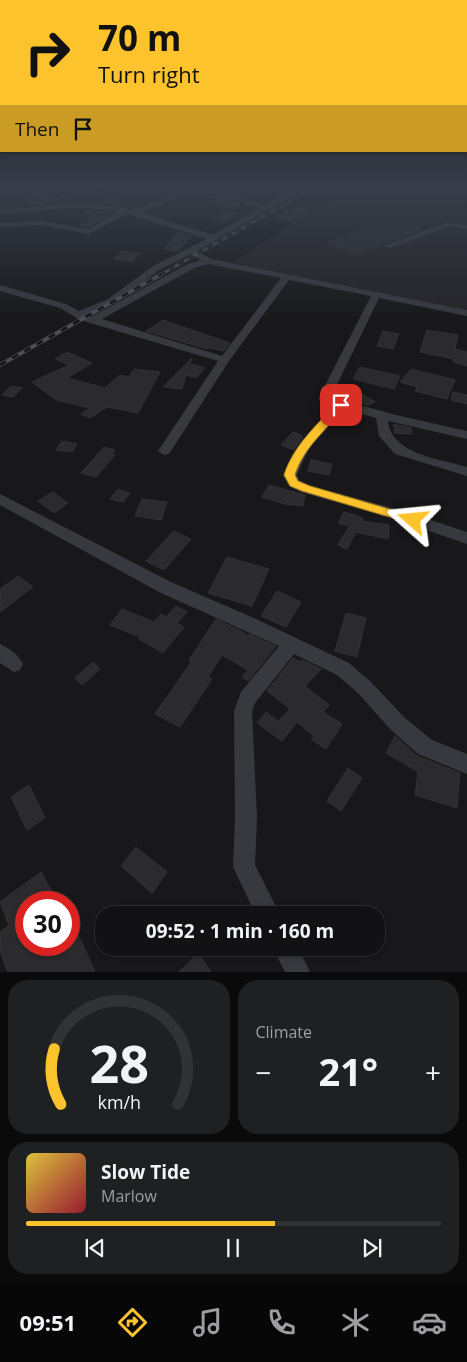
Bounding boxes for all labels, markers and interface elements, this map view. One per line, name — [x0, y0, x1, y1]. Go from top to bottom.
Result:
text: 70 m — [98, 14, 181, 61]
icon: right — [15, 20, 80, 85]
text: Turn right — [98, 59, 200, 89]
icon: arrive — [69, 115, 97, 143]
text: Then — [15, 116, 59, 142]
pin — [320, 384, 362, 426]
icon: arrive — [327, 391, 355, 419]
position arrow — [386, 493, 438, 545]
speed limit sign: 30 — [15, 891, 80, 956]
text: 09:52 · 1 min · 160 m — [146, 918, 334, 944]
text: Climate — [256, 1021, 312, 1043]
text: 28 — [89, 1027, 148, 1098]
text: 21° — [318, 1045, 378, 1097]
text: − — [256, 1053, 272, 1091]
text: + — [425, 1053, 441, 1091]
text: km/h — [97, 1090, 140, 1114]
text: Slow Tide — [101, 1159, 190, 1185]
text: Marlow — [101, 1185, 157, 1207]
icon: previous — [81, 1234, 109, 1262]
icon: pause — [219, 1234, 247, 1262]
icon: next — [358, 1234, 386, 1262]
icon: directions — [115, 1305, 150, 1340]
icon: music — [190, 1305, 225, 1340]
icon: phone — [264, 1305, 299, 1340]
icon: climate — [338, 1305, 373, 1340]
icon: car — [412, 1305, 447, 1340]
text: 09:51 — [20, 1307, 76, 1337]

